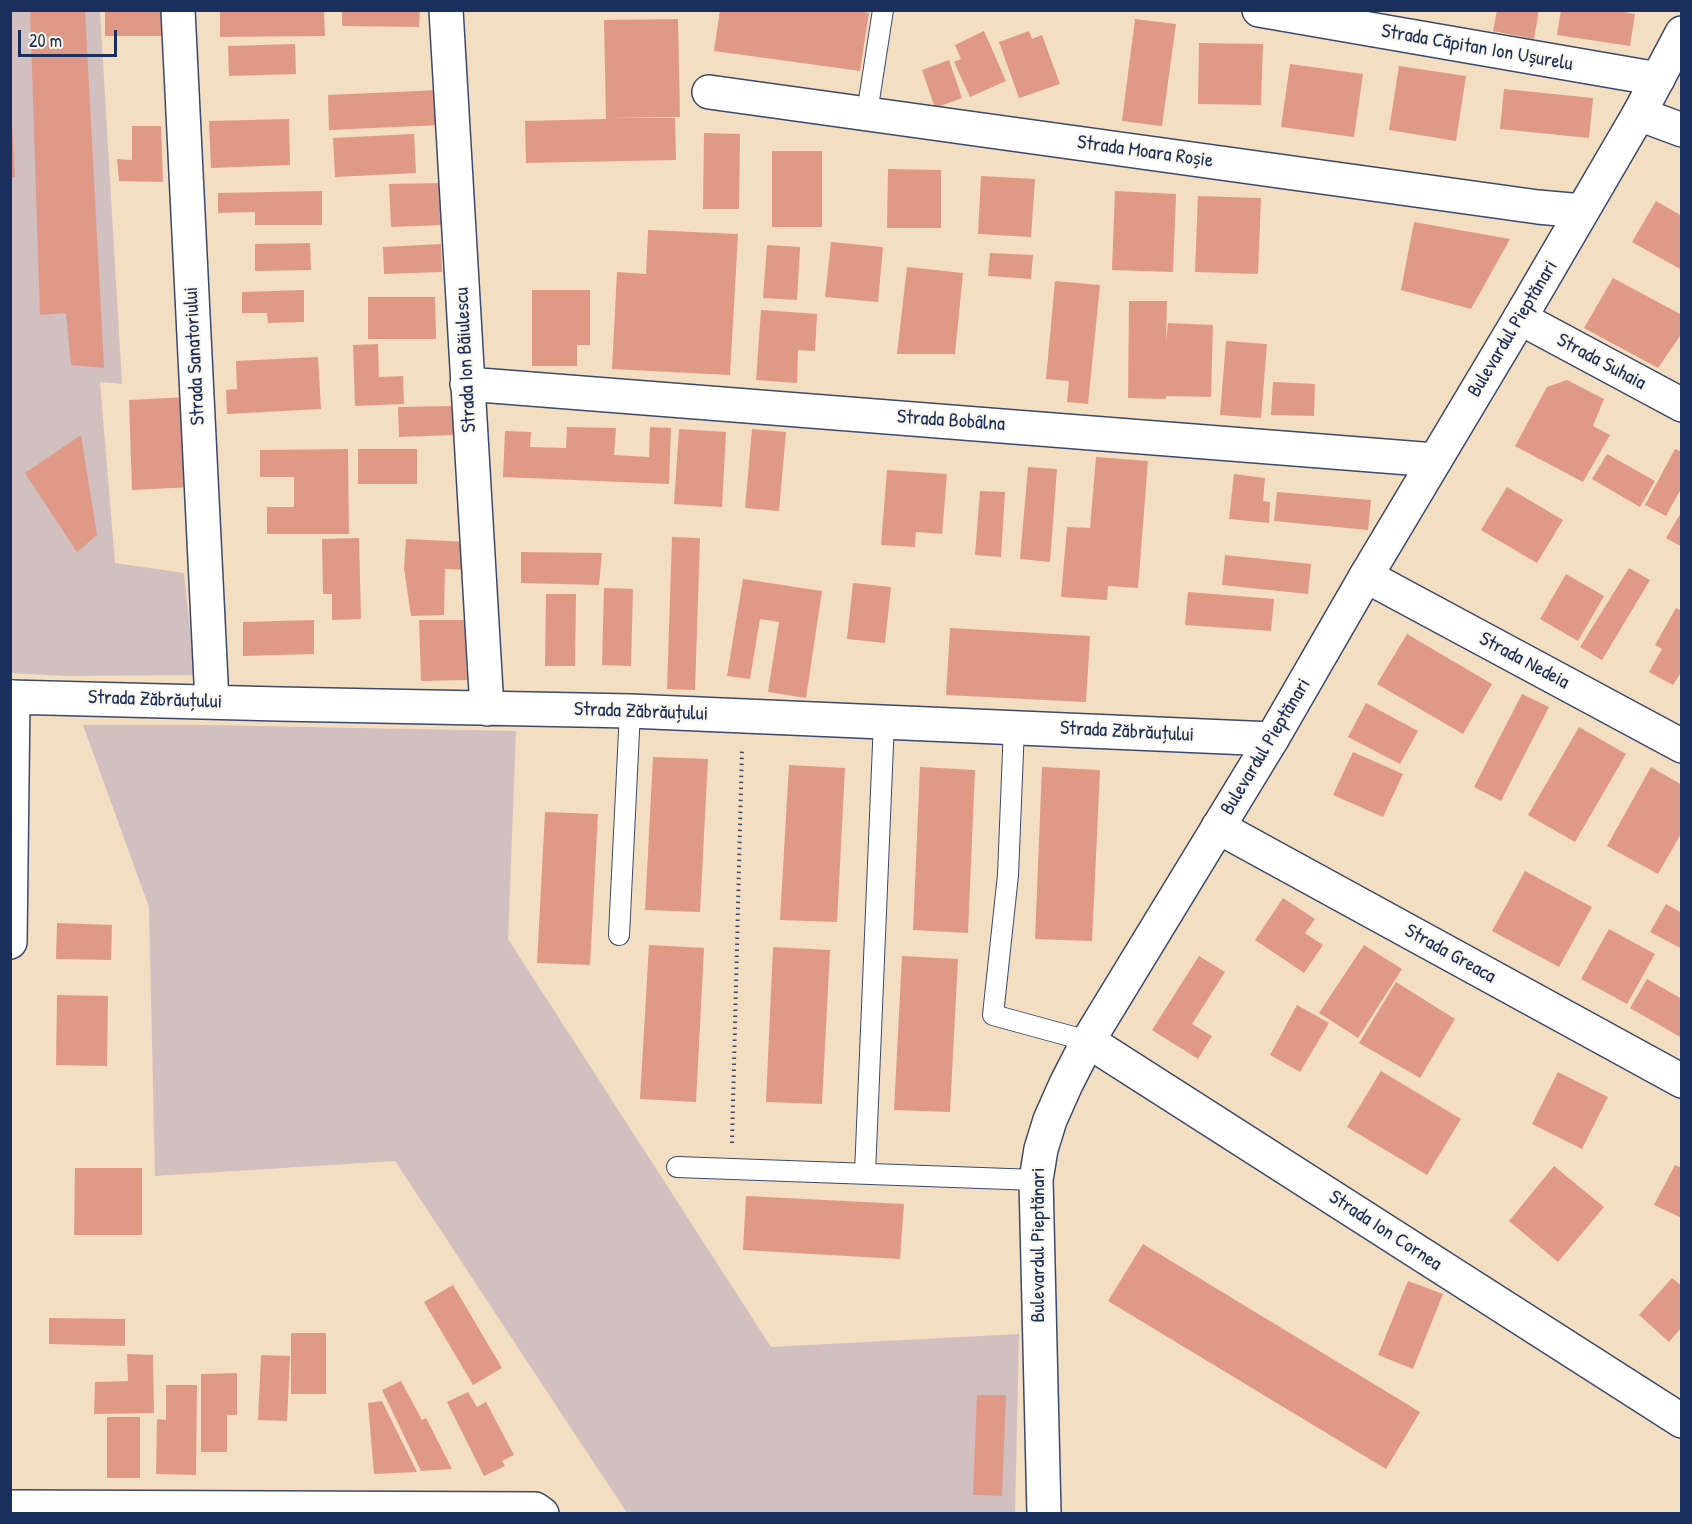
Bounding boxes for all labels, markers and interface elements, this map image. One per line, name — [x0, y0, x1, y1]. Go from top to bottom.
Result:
scale bar — [21, 18, 120, 56]
street label: Strada Căpitan Ion Ușurelu — [1379, 19, 1575, 77]
text: 20 m — [29, 28, 62, 53]
street label: Strada Moara Roșie — [1075, 131, 1215, 173]
street label: Bulevardul Pieptănari — [1463, 256, 1563, 402]
street label: Strada Sanatoriului — [179, 286, 211, 426]
street label: Strada Ion Băiulescu — [450, 287, 482, 433]
street label: Strada Suhaia — [1552, 328, 1650, 396]
street label: Strada Bobâlna — [896, 405, 1006, 437]
street label: Strada Nedeia — [1475, 627, 1573, 695]
street label: Bulevardul Pieptănari — [1216, 674, 1316, 820]
street label: Strada Zăbrăuțului — [87, 686, 223, 714]
street label: Strada Zăbrăuțului — [573, 698, 709, 726]
street label: Strada Zăbrăuțului — [1059, 717, 1195, 747]
street label: Strada Greaca — [1400, 919, 1500, 989]
street label: Bulevardul Pieptănari — [1027, 1167, 1051, 1323]
street label: Strada Ion Cornea — [1324, 1186, 1446, 1276]

